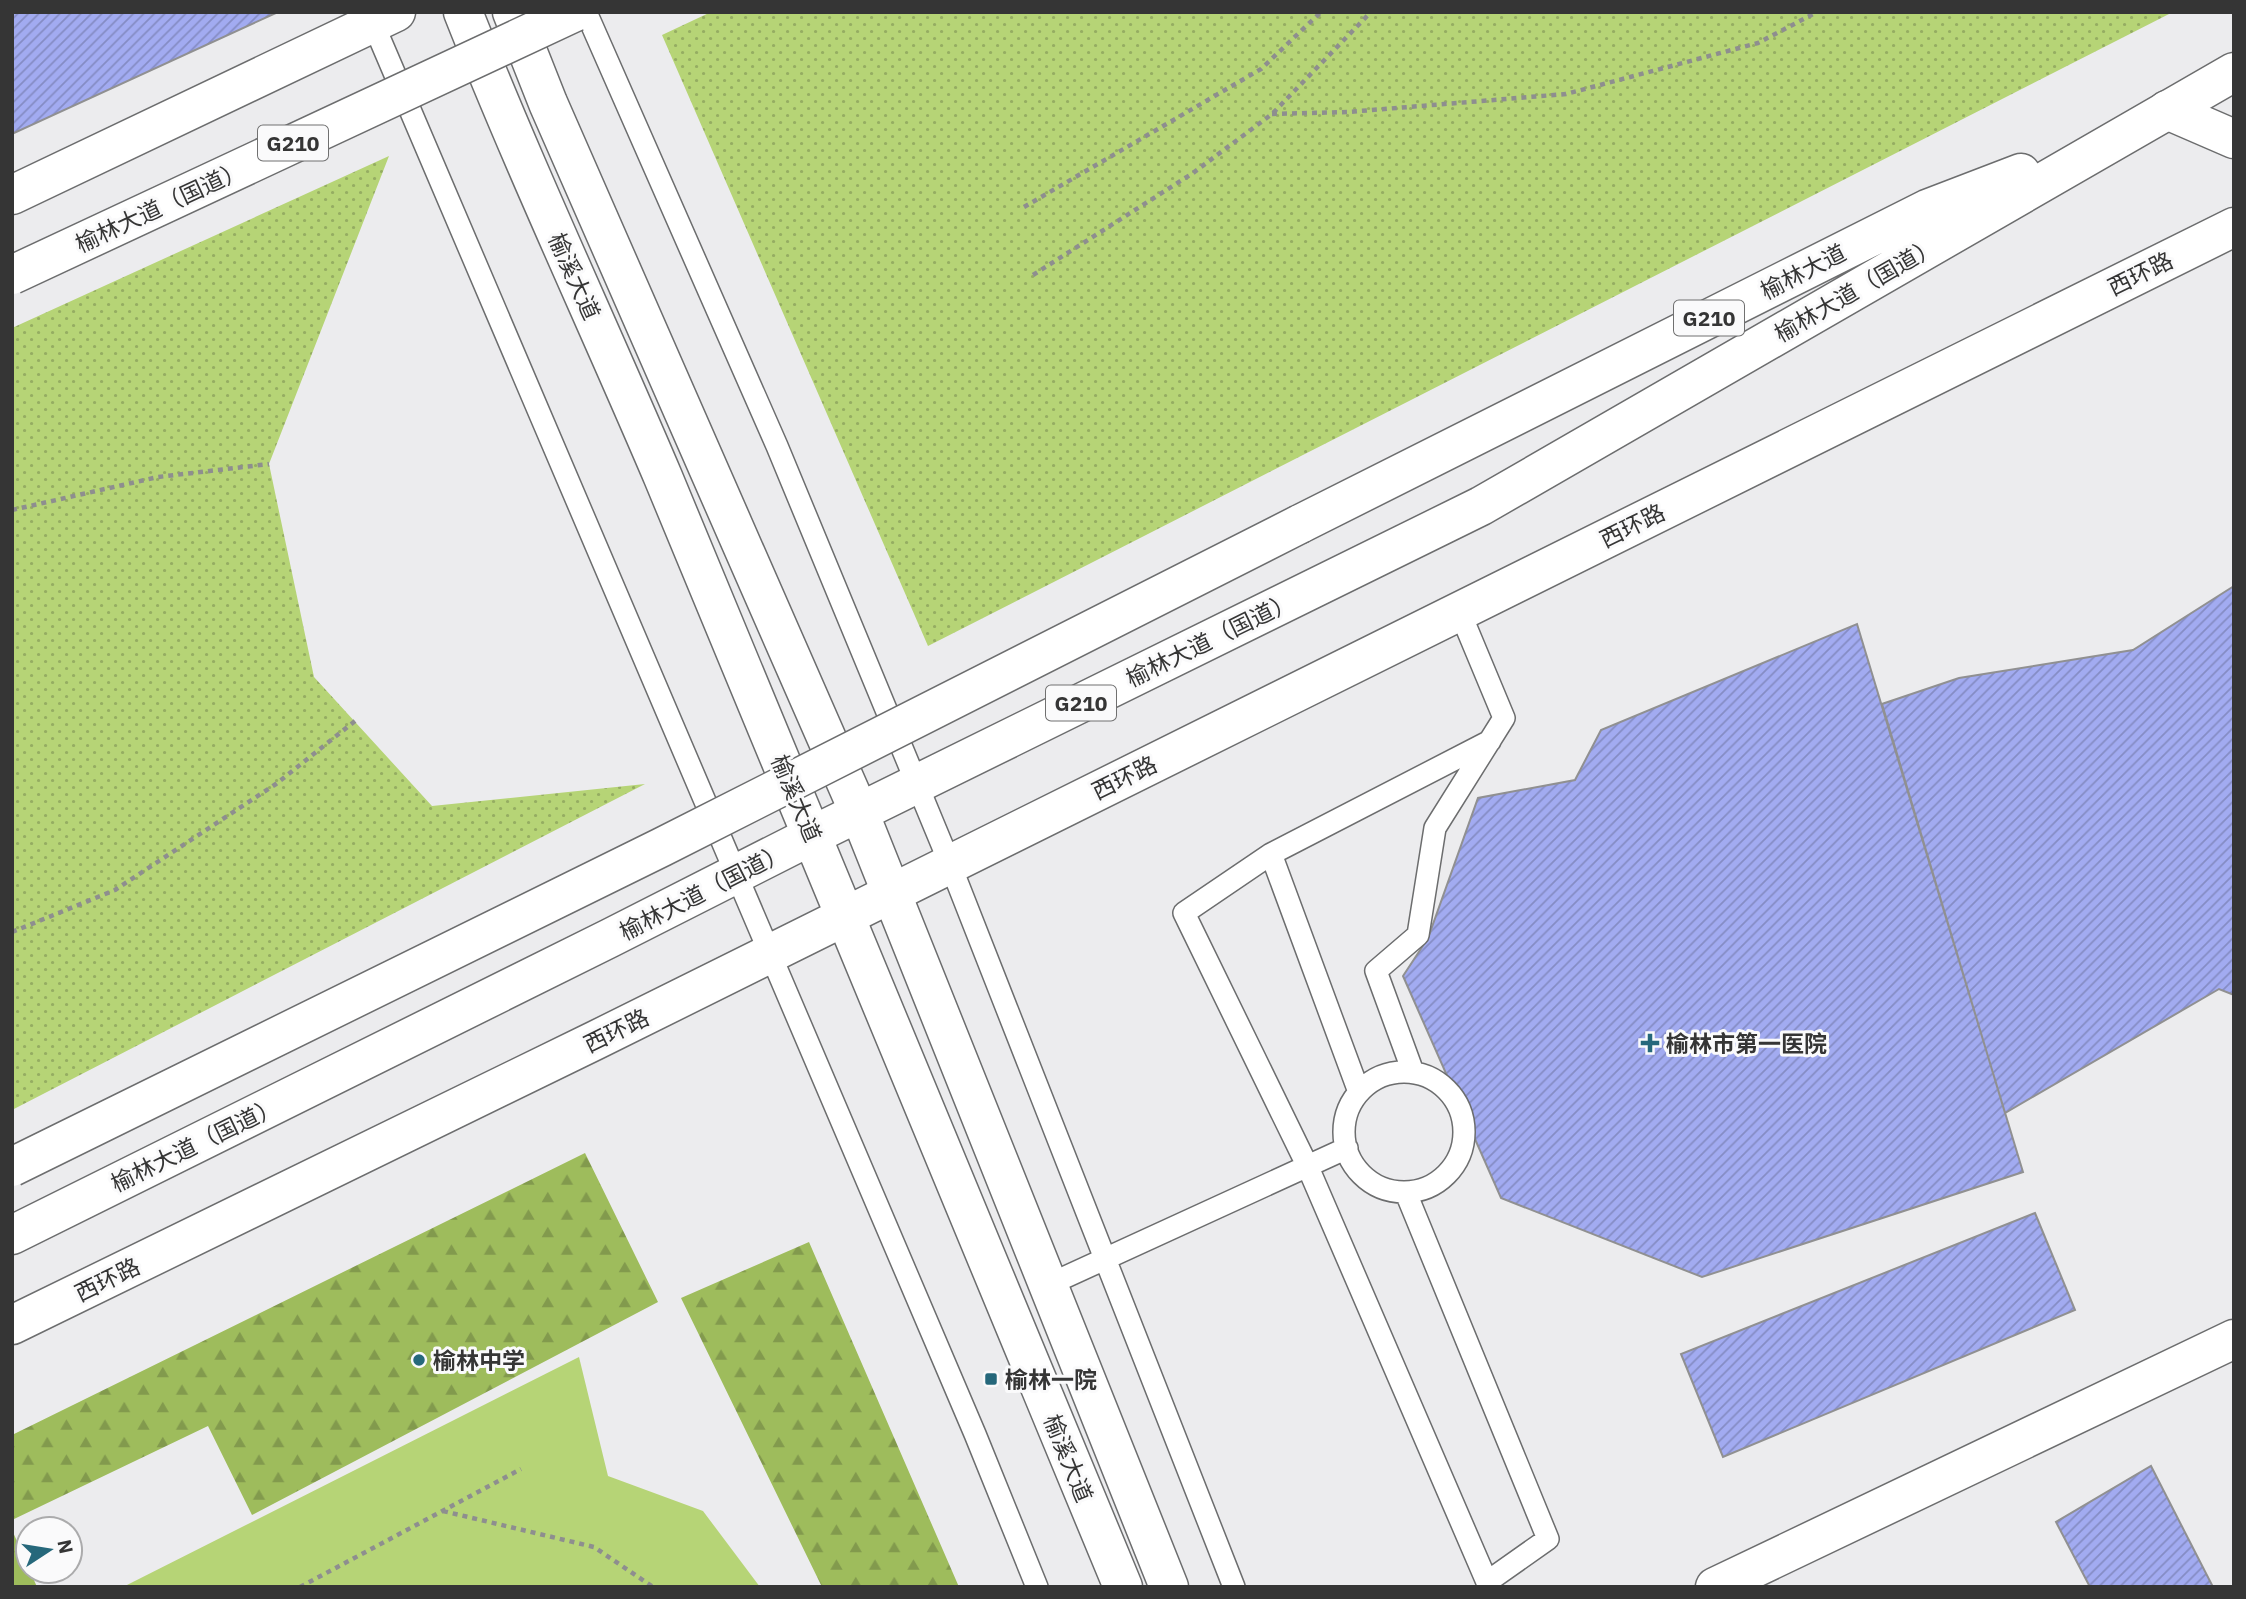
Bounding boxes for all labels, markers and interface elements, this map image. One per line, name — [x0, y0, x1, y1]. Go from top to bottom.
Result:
road number: G210 — [258, 125, 328, 160]
street label: 榆林大道（国道） — [70, 154, 250, 258]
street label: 榆溪大道 — [543, 228, 607, 324]
street label: 榆林大道（国道） — [1769, 230, 1943, 348]
street label: 榆林大道 — [1755, 237, 1851, 305]
street label: 西环路 — [2102, 244, 2178, 302]
road number: G210 — [1674, 300, 1744, 336]
street label: 西环路 — [1594, 496, 1670, 554]
street label: 榆林大道（国道） — [1121, 585, 1299, 693]
road number: G210 — [1046, 686, 1116, 720]
street label: 西环路 — [1086, 748, 1162, 806]
street label: 榆溪大道 — [765, 750, 829, 846]
street label: 榆林大道（国道） — [614, 836, 792, 946]
street label: 西环路 — [578, 1001, 654, 1059]
place label: 榆林市第一医院 — [1666, 1028, 1827, 1058]
marker: 榆林市第一医院 — [1640, 1033, 1660, 1053]
street label: 榆林大道（国道） — [106, 1090, 284, 1198]
street label: 西环路 — [69, 1250, 145, 1308]
place label: 榆林中学 — [433, 1345, 525, 1375]
marker: 榆林中学 — [411, 1352, 427, 1368]
place label: 榆林一院 — [1005, 1364, 1097, 1394]
marker: 榆林一院 — [983, 1371, 999, 1387]
street label: 榆溪大道 — [1038, 1410, 1100, 1506]
north arrow — [14, 1515, 84, 1585]
text: N — [52, 1537, 79, 1556]

